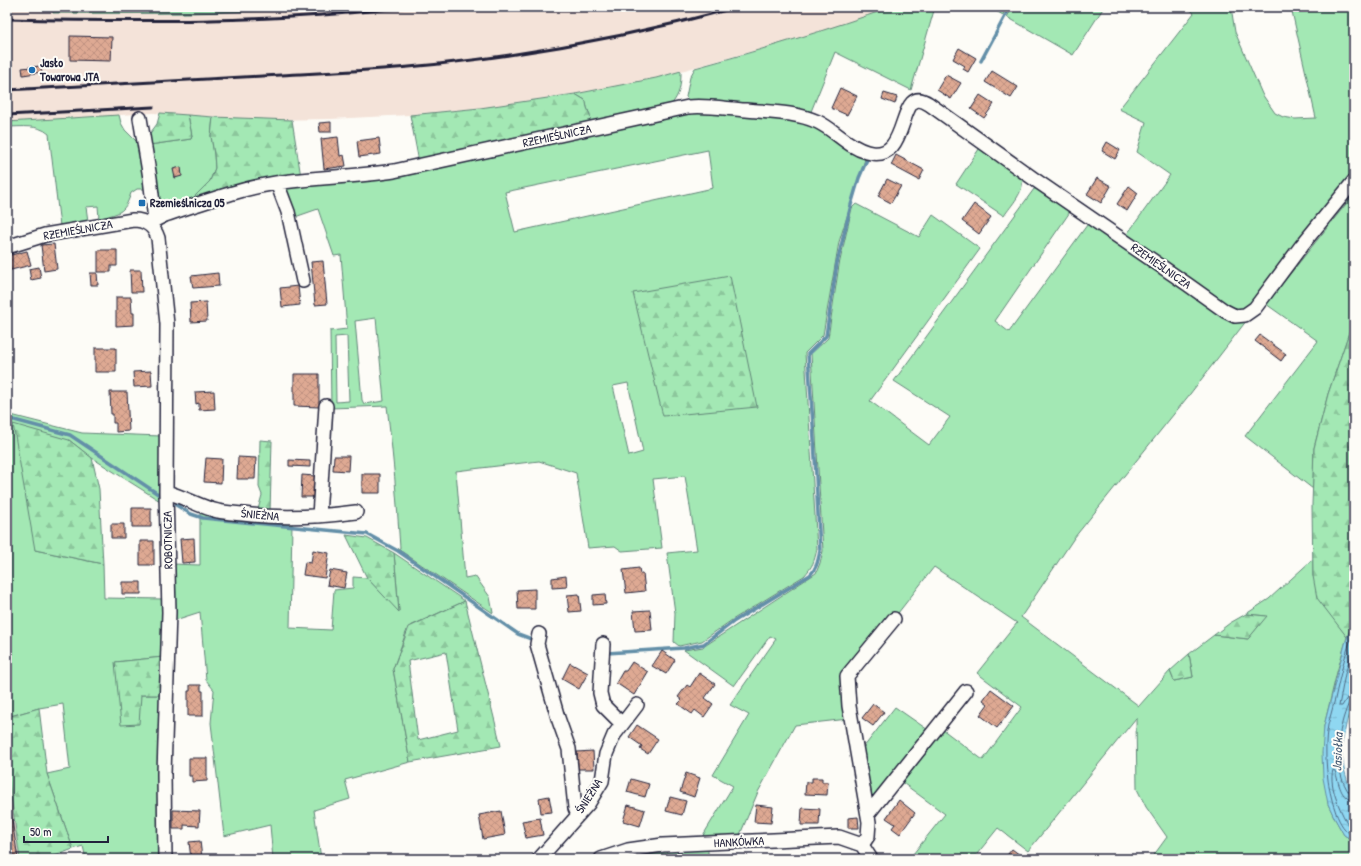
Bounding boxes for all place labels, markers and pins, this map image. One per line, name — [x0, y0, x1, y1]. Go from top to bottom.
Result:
place label: Jasło Towarowa JTA — [39, 54, 99, 85]
marker: Jasło Towarowa JTA — [27, 65, 37, 75]
place label: Rzemieślnicza 05 — [150, 194, 226, 211]
marker: Rzemieślnicza 05 — [137, 198, 147, 208]

